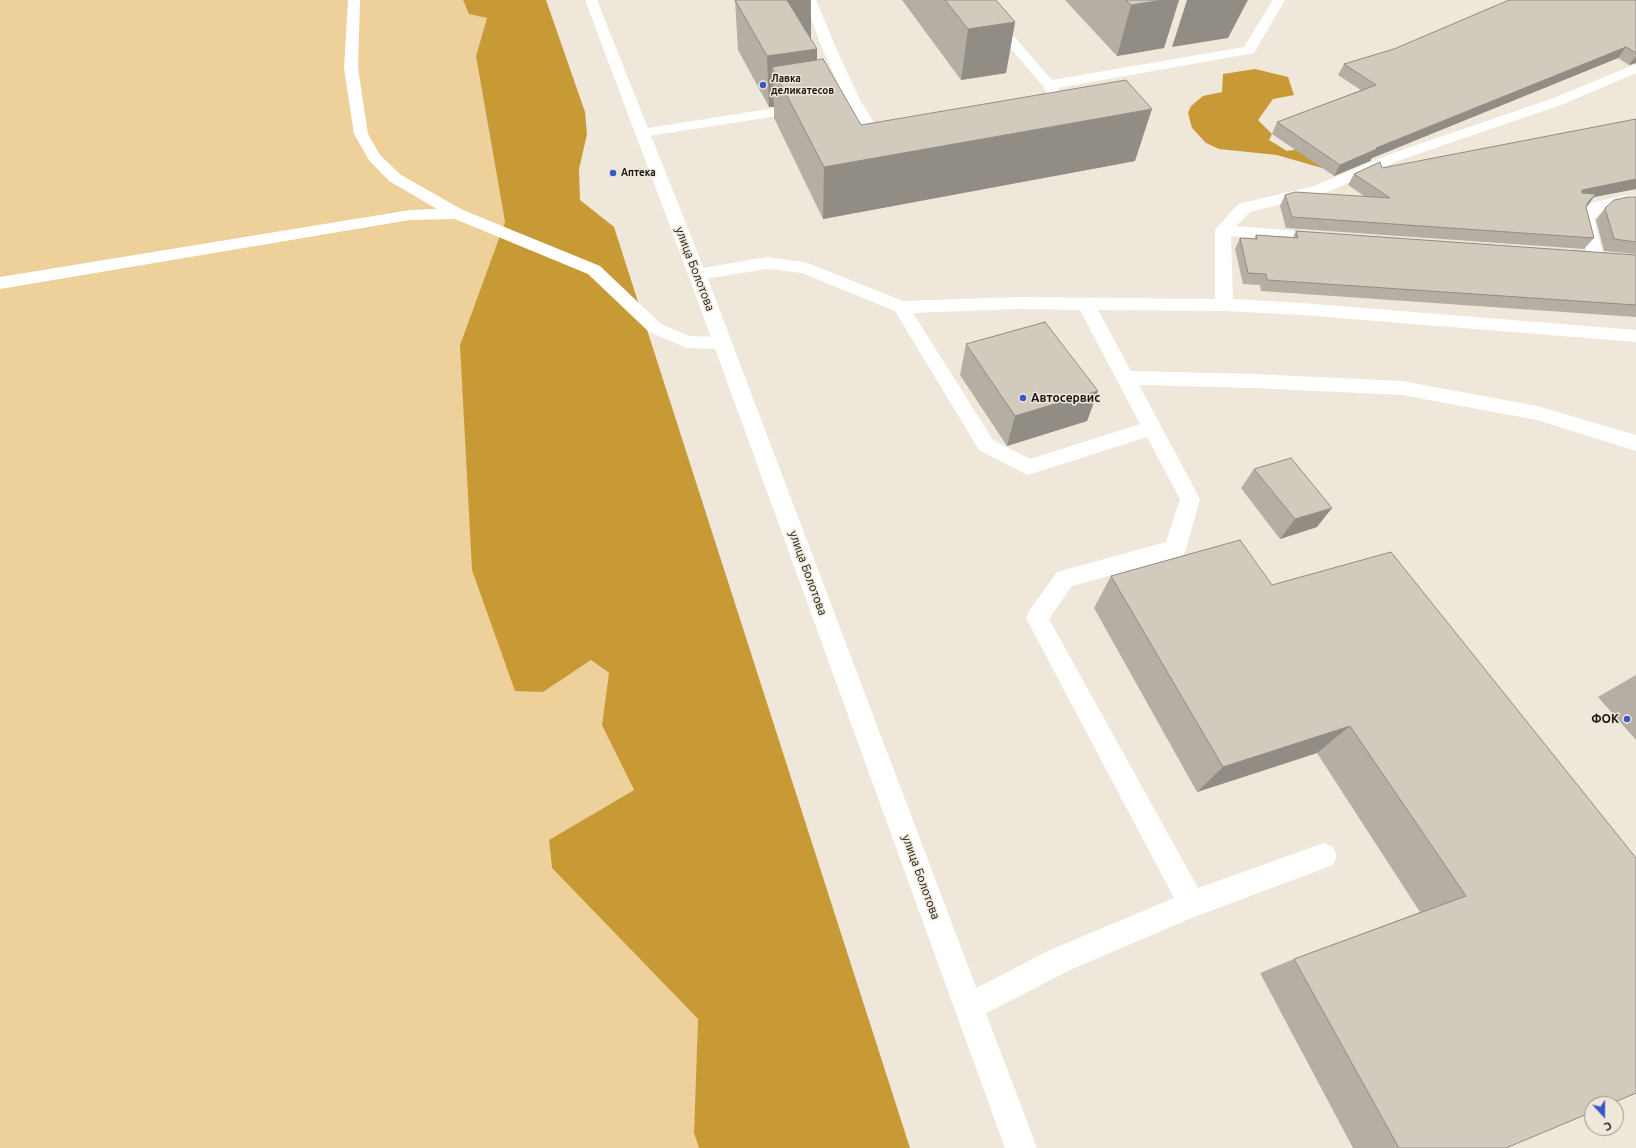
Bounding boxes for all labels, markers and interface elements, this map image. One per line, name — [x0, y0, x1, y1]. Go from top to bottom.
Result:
place label: Лавка деликатесов — [771, 73, 834, 96]
marker: Лавка деликатесов — [758, 80, 768, 90]
place label: Аптека — [621, 167, 656, 179]
marker: Аптека — [608, 168, 618, 178]
street label: улица Болотова — [672, 225, 718, 313]
place label: Автосервис — [1031, 391, 1100, 405]
marker: Автосервис — [1018, 393, 1028, 403]
street label: улица Болотова — [786, 529, 830, 617]
place label: ФОК — [1591, 712, 1619, 726]
marker: ФОК — [1622, 714, 1632, 724]
street label: улица Болотова — [899, 833, 943, 921]
north arrow — [1584, 1096, 1624, 1136]
text: С — [1603, 1119, 1613, 1133]

